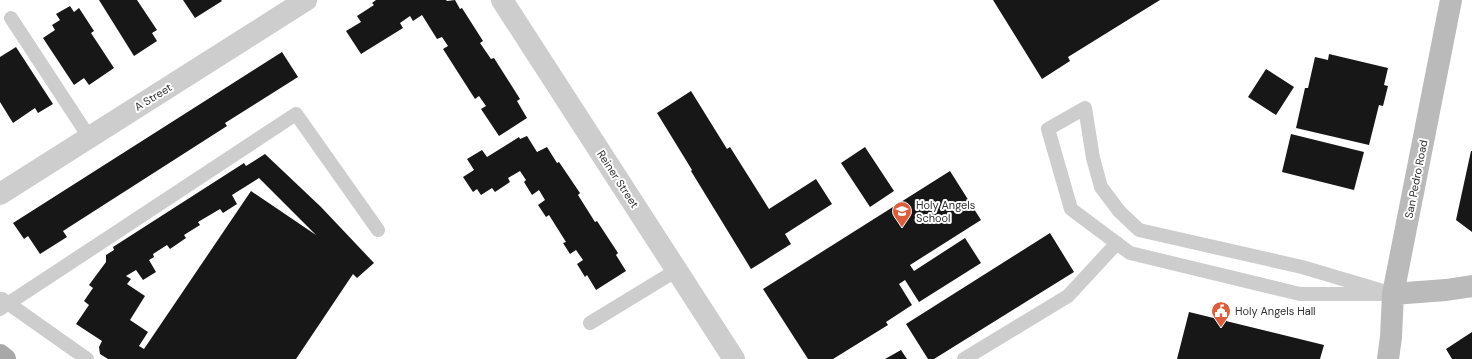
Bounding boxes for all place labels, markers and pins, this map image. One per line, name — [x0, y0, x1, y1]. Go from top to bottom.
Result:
place label: Holy Angels School — [916, 198, 975, 225]
school or university icon: Holy Angels School — [891, 200, 913, 228]
public building icon: Holy Angels Hall — [1210, 300, 1232, 328]
place label: Holy Angels Hall — [1235, 304, 1316, 318]

